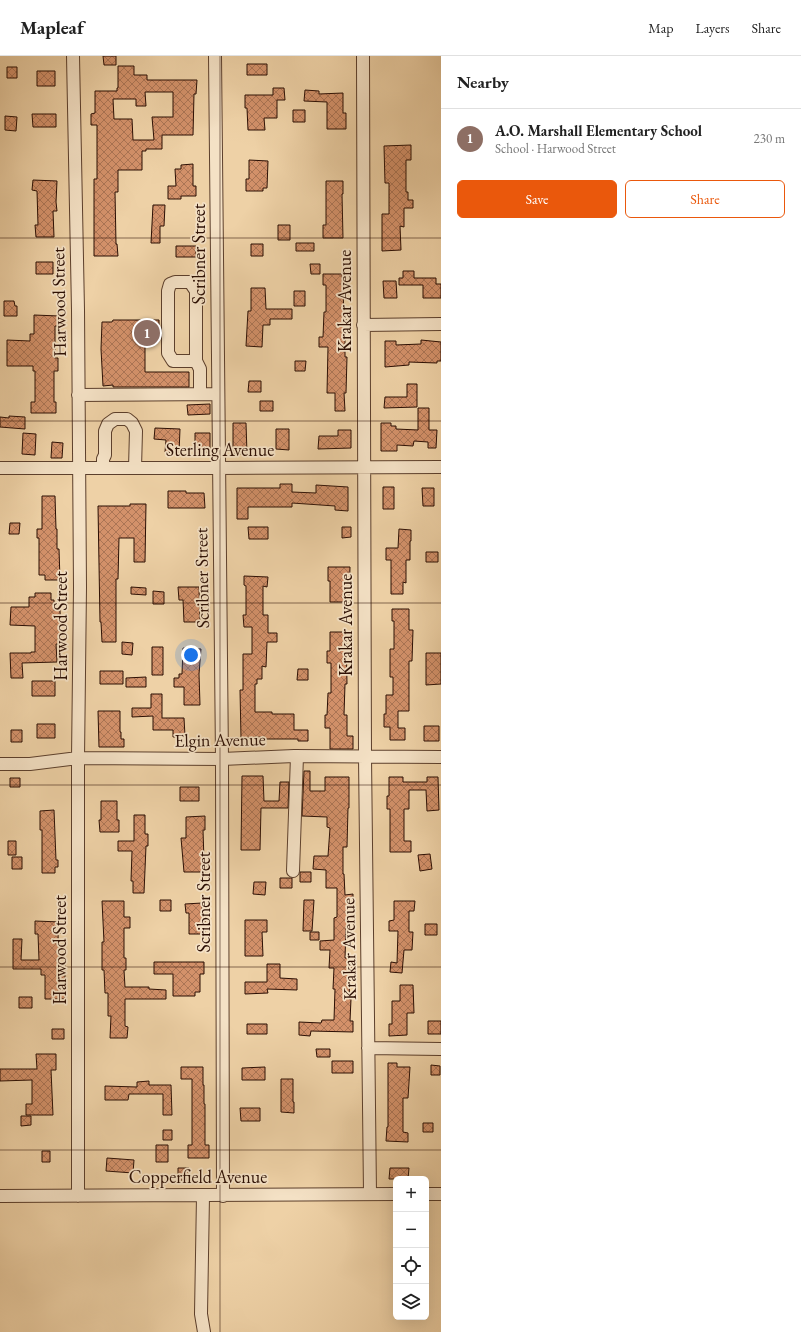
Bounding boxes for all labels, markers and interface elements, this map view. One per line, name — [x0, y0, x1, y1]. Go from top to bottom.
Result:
text: Mapleaf — [20, 15, 84, 40]
text: Map — [648, 19, 673, 37]
text: Layers — [695, 19, 730, 37]
text: Share — [752, 19, 781, 37]
text: Nearby — [457, 71, 509, 93]
text: A.O. Marshall Elementary School — [495, 121, 702, 140]
text: 1 — [467, 130, 473, 147]
text: 230 m — [754, 130, 785, 147]
text: School · Harwood Street — [495, 140, 616, 157]
button: Save — [457, 180, 617, 218]
button: Share — [625, 180, 785, 218]
street label: Scribner Street — [187, 203, 210, 304]
street label: Harwood Street — [46, 247, 71, 357]
street label: Krakar Avenue — [333, 250, 356, 352]
pin: 1 — [134, 318, 160, 348]
street label: Sterling Avenue — [166, 438, 274, 461]
street label: Scribner Street — [189, 527, 214, 629]
street label: Harwood Street — [49, 571, 72, 681]
street label: Krakar Avenue — [334, 574, 357, 676]
your location — [181, 645, 201, 665]
street label: Elgin Avenue — [174, 727, 266, 752]
street label: Scribner Street — [192, 851, 215, 952]
street label: Harwood Street — [48, 895, 71, 1005]
street label: Krakar Avenue — [336, 898, 361, 1000]
street label: Copperfield Avenue — [129, 1165, 267, 1188]
map controls — [393, 1176, 429, 1320]
button: + — [393, 1176, 429, 1212]
button: − — [393, 1212, 429, 1248]
button: locate — [393, 1248, 429, 1284]
button: layers — [393, 1284, 429, 1320]

